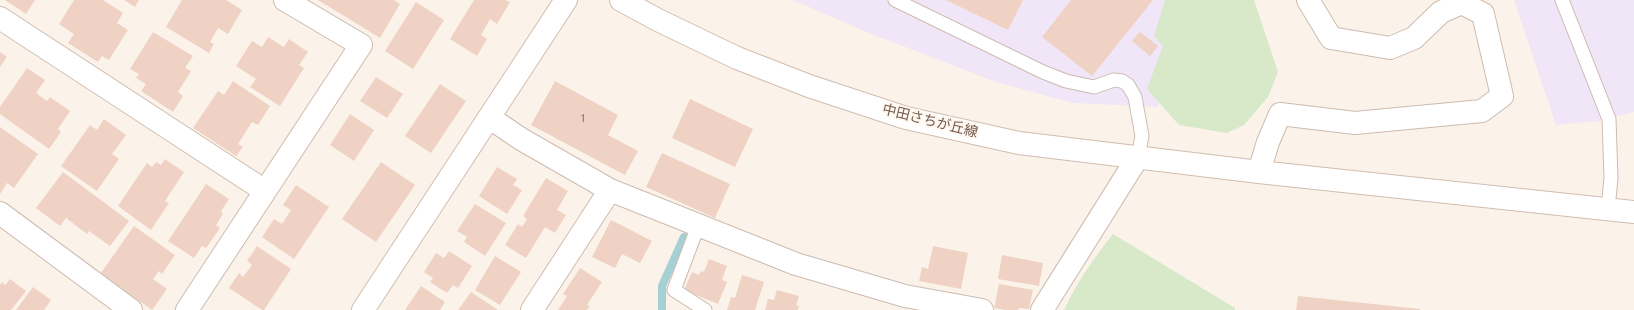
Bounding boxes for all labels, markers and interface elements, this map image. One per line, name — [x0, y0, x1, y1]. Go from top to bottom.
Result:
street label: 中田さちが丘線 — [880, 101, 980, 141]
house number: 1 — [581, 111, 585, 125]

